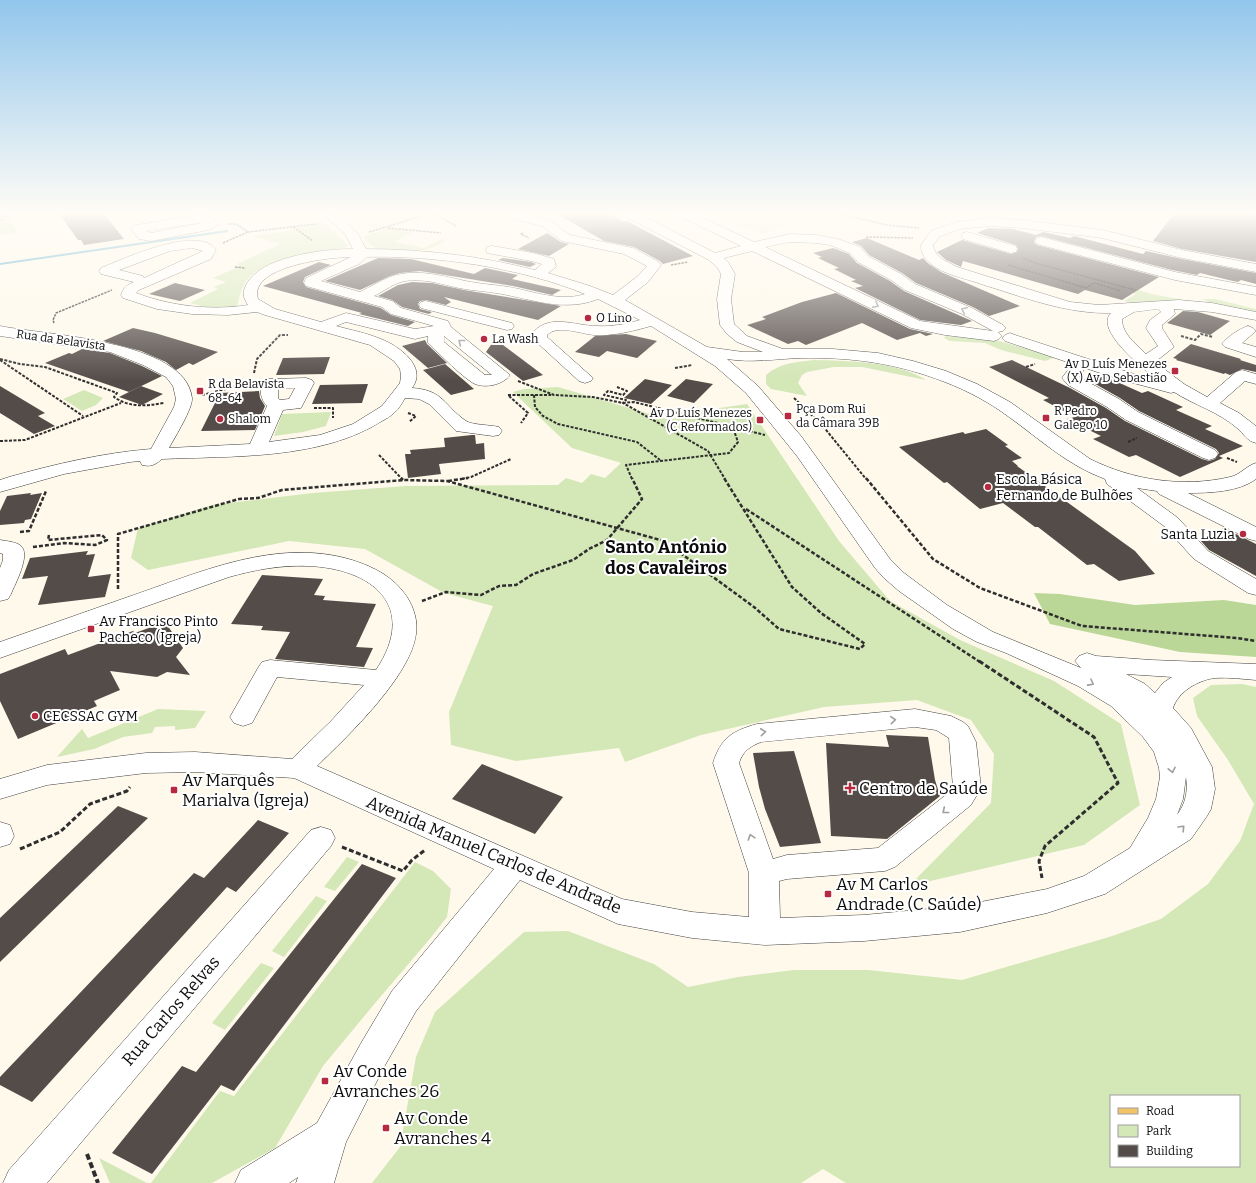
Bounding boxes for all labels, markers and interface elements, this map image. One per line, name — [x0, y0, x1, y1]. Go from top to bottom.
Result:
one-way arrow — [872, 301, 879, 308]
one-way arrow — [960, 306, 967, 314]
place label: O Lino — [596, 311, 632, 325]
marker: O Lino — [583, 313, 593, 323]
street label: Rua da Belavista — [15, 327, 107, 353]
place label: La Wash — [492, 332, 539, 346]
marker: La Wash — [479, 334, 489, 344]
one-way arrow — [458, 340, 465, 347]
place label: Av D Luís Menezes (X) Av D Sebastião — [1064, 357, 1167, 385]
marker: Av D Luís Menezes (X) Av D Sebastião — [1170, 366, 1180, 376]
place label: R da Belavista 68-64 — [208, 377, 285, 405]
marker: R da Belavista 68-64 — [195, 386, 205, 396]
place label: Pça Dom Rui da Câmara 39B — [796, 402, 880, 430]
place label: R Pedro Galego 10 — [1054, 404, 1108, 432]
place label: Av D Luís Menezes (C Reformados) — [649, 406, 752, 434]
marker: Pça Dom Rui da Câmara 39B — [783, 411, 793, 421]
place label: Shalom — [228, 412, 272, 426]
marker: R Pedro Galego 10 — [1041, 413, 1051, 423]
marker: Shalom — [215, 414, 225, 424]
marker: Av D Luís Menezes (C Reformados) — [755, 415, 765, 425]
place label: Escola Básica Fernando de Bulhões — [996, 471, 1133, 504]
marker: Escola Básica Fernando de Bulhões — [983, 482, 993, 492]
place label: Santa Luzia — [1161, 526, 1235, 543]
marker: Santa Luzia — [1238, 529, 1248, 539]
district label: Santo António dos Cavaleiros — [605, 536, 727, 579]
place label: Av Francisco Pinto Pacheco (Igreja) — [99, 613, 218, 646]
marker: Av Francisco Pinto Pacheco (Igreja) — [86, 624, 96, 634]
one-way arrow — [1087, 678, 1094, 685]
place label: CECSSAC GYM — [43, 708, 138, 725]
marker: CECSSAC GYM — [30, 711, 40, 721]
one-way arrow — [890, 716, 896, 725]
one-way arrow — [760, 728, 766, 737]
one-way arrow — [1168, 767, 1176, 773]
place label: Av Marquês Marialva (Igreja) — [182, 770, 309, 811]
place label: Centro de Saúde — [859, 778, 988, 799]
marker: Centro de Saúde — [844, 782, 856, 794]
marker: Av Marquês Marialva (Igreja) — [169, 785, 179, 795]
street label: Avenida Manuel Carlos de Andrade — [363, 792, 625, 918]
one-way arrow — [942, 806, 949, 813]
one-way arrow — [1178, 825, 1185, 833]
one-way arrow — [747, 834, 756, 841]
place label: Av M Carlos Andrade (C Saúde) — [836, 874, 982, 915]
marker: Av M Carlos Andrade (C Saúde) — [823, 889, 833, 899]
street label: Rua Carlos Relvas — [118, 952, 224, 1070]
place label: Av Conde Avranches 26 — [333, 1061, 439, 1102]
marker: Av Conde Avranches 26 — [320, 1076, 330, 1086]
legend — [1110, 1095, 1240, 1167]
text: Road — [1146, 1104, 1174, 1118]
place label: Av Conde Avranches 4 — [394, 1108, 491, 1149]
marker: Av Conde Avranches 4 — [381, 1123, 391, 1133]
text: Park — [1146, 1124, 1172, 1138]
text: Building — [1146, 1144, 1193, 1158]

